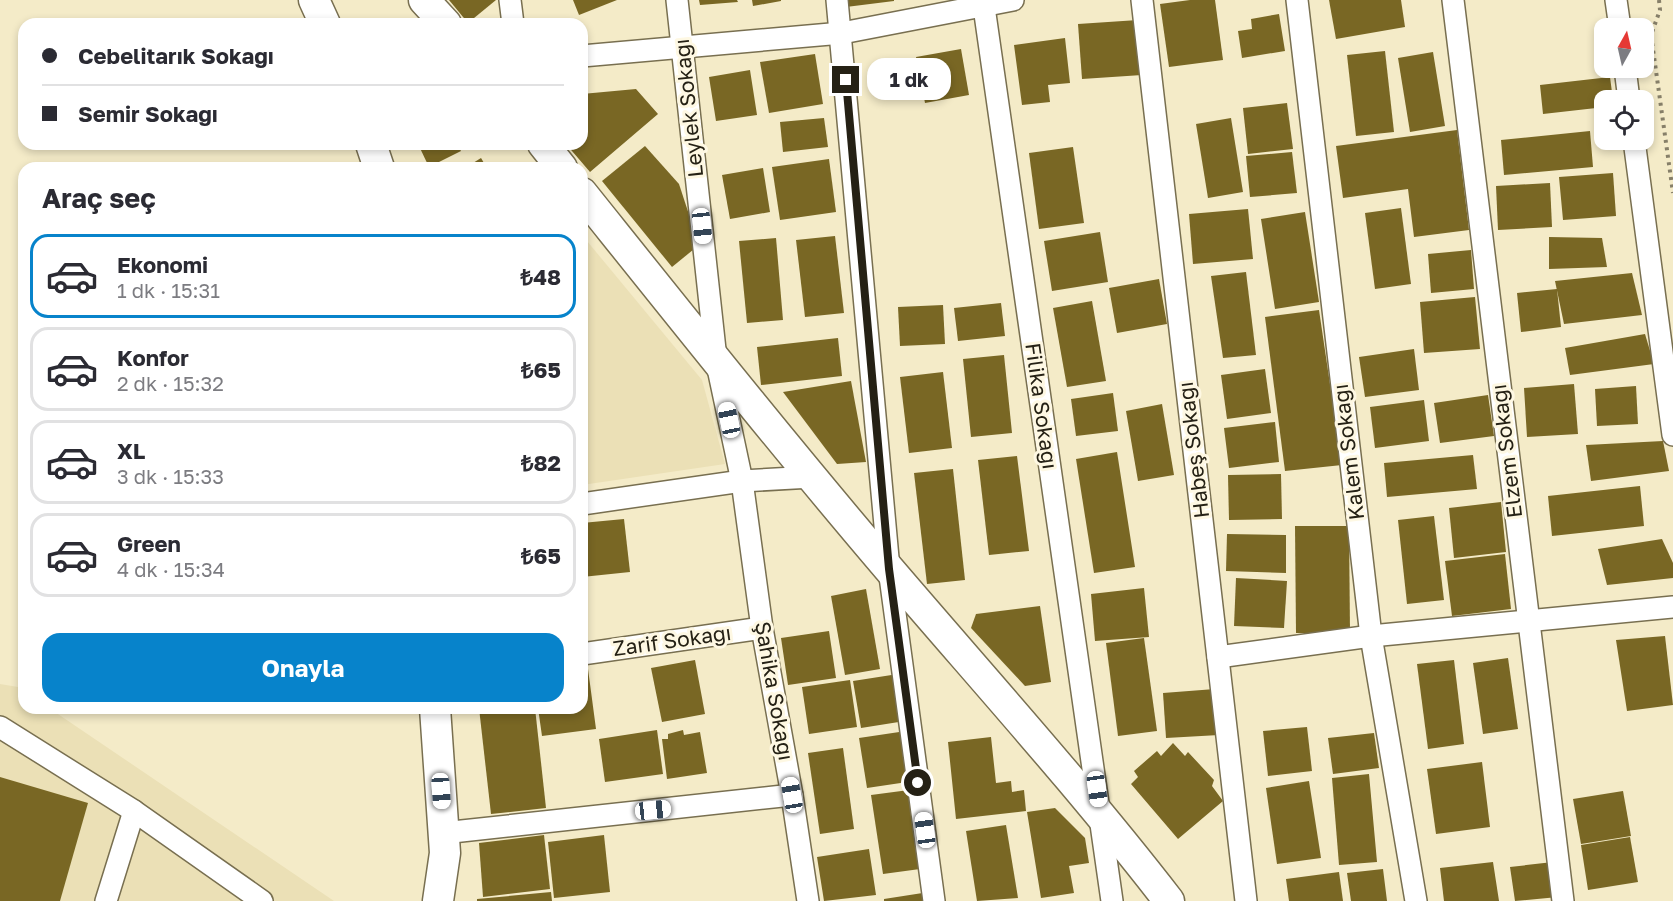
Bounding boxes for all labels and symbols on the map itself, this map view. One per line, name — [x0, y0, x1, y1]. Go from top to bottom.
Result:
north arrow — [1594, 18, 1654, 78]
street label: Leylek Sokağı — [668, 38, 708, 179]
callout: 1 dk — [867, 59, 951, 101]
route end — [832, 66, 859, 93]
car — [691, 207, 713, 245]
street label: Filika Sokağı — [1020, 341, 1064, 471]
street label: Habeş Sokağı — [1172, 380, 1214, 520]
street label: Kalem Sokağı — [1327, 383, 1369, 522]
street label: Elzem Sokağı — [1485, 383, 1527, 519]
car — [716, 401, 742, 439]
street label: Zarif Sokağı — [611, 619, 733, 661]
street label: Şahika Sokağı — [750, 619, 800, 762]
route start — [904, 769, 931, 796]
car — [1086, 770, 1108, 808]
car — [431, 772, 451, 810]
car — [780, 776, 804, 814]
car — [634, 799, 672, 821]
car — [914, 811, 936, 849]

